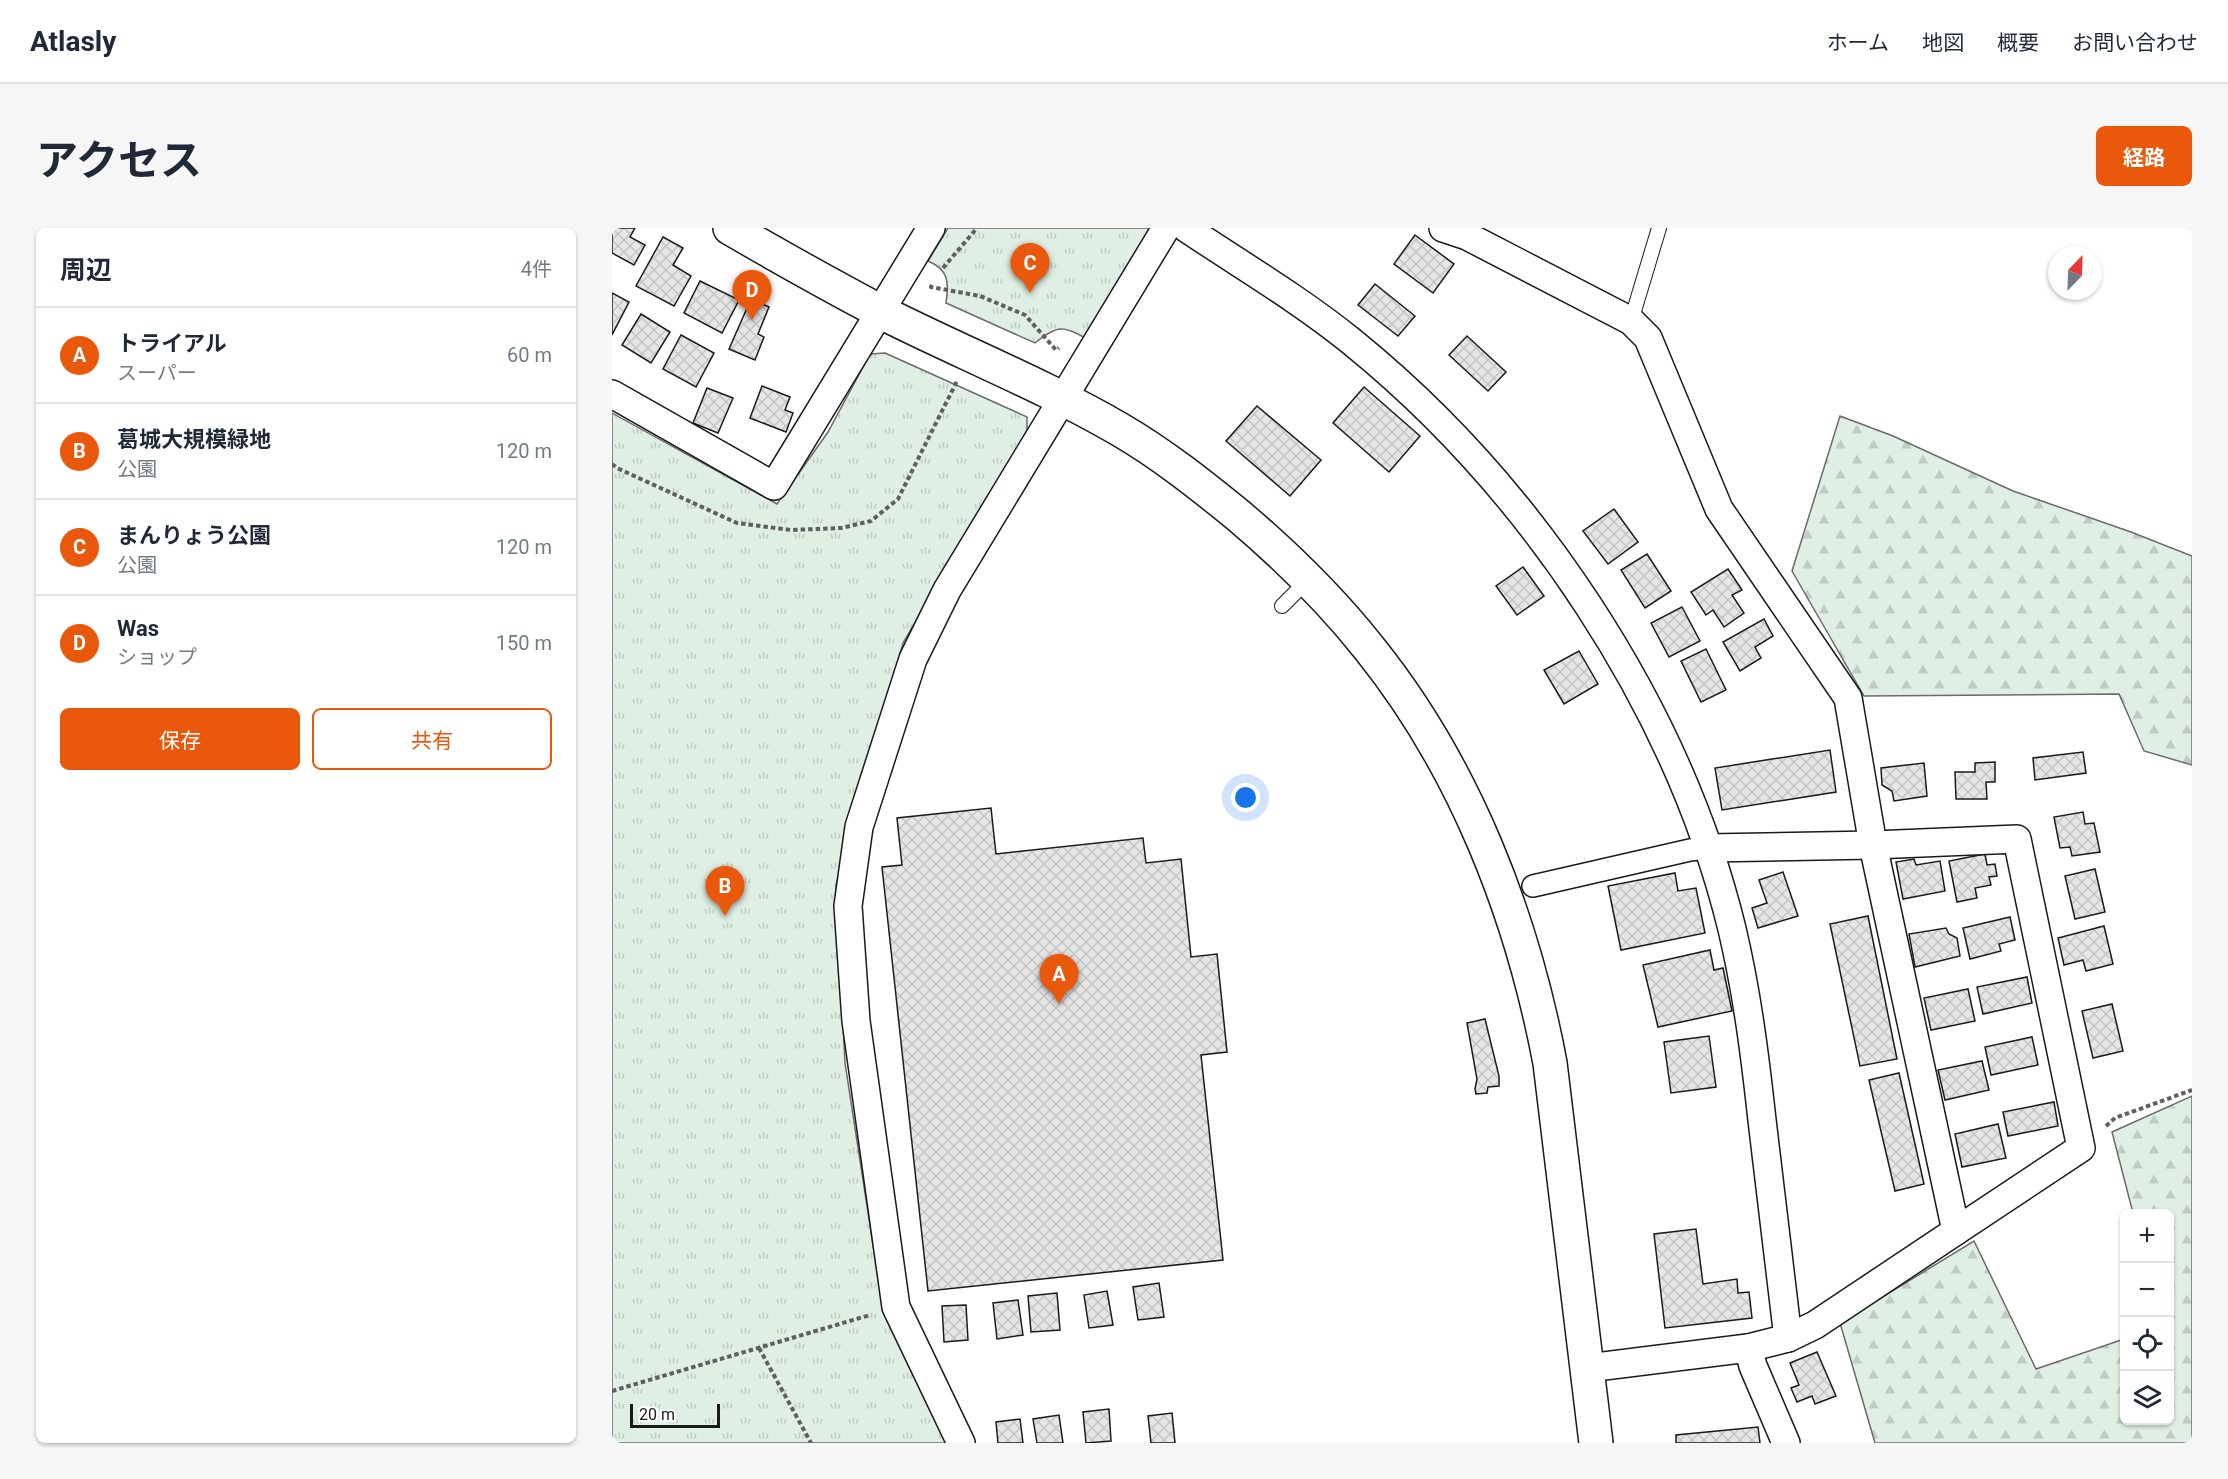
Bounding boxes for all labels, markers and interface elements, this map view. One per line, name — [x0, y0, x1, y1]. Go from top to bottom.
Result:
text: Atlasly — [30, 25, 116, 58]
text: ホーム — [1827, 31, 1889, 55]
text: 地図 — [1922, 31, 1964, 55]
text: 概要 — [1997, 31, 2039, 55]
text: お問い合わせ — [2072, 31, 2198, 55]
button: 経路 — [2096, 126, 2192, 186]
text: アクセス — [36, 136, 202, 185]
pin: C — [1010, 244, 1050, 293]
north arrow — [2048, 246, 2102, 300]
text: 周辺 — [60, 255, 112, 285]
text: 4件 — [521, 257, 552, 281]
pin: D — [732, 270, 772, 320]
text: トライアル — [117, 331, 227, 356]
text: A — [73, 343, 86, 367]
text: 60 m — [507, 343, 552, 367]
text: スーパー — [117, 361, 197, 385]
text: 葛城大規模緑地 — [117, 427, 271, 452]
text: B — [73, 439, 86, 463]
text: 120 m — [496, 439, 552, 463]
text: 公園 — [117, 457, 157, 481]
text: まんりょう公園 — [117, 523, 271, 548]
text: C — [73, 535, 86, 559]
text: 120 m — [496, 535, 552, 559]
text: 公園 — [117, 553, 157, 577]
text: Was — [117, 616, 159, 641]
text: D — [73, 631, 86, 655]
text: 150 m — [496, 631, 552, 655]
text: ショップ — [117, 645, 197, 669]
button: 保存 — [60, 708, 300, 770]
button: 共有 — [312, 708, 552, 770]
your location — [1231, 783, 1260, 812]
pin: B — [706, 866, 744, 916]
pin: A — [1040, 954, 1078, 1004]
map controls — [2120, 1209, 2174, 1425]
button: + — [2120, 1209, 2174, 1263]
button: − — [2120, 1263, 2174, 1317]
button: locate — [2120, 1317, 2174, 1371]
button: layers — [2120, 1371, 2174, 1425]
scale bar — [630, 1401, 720, 1428]
text: 20 m — [639, 1405, 675, 1424]

